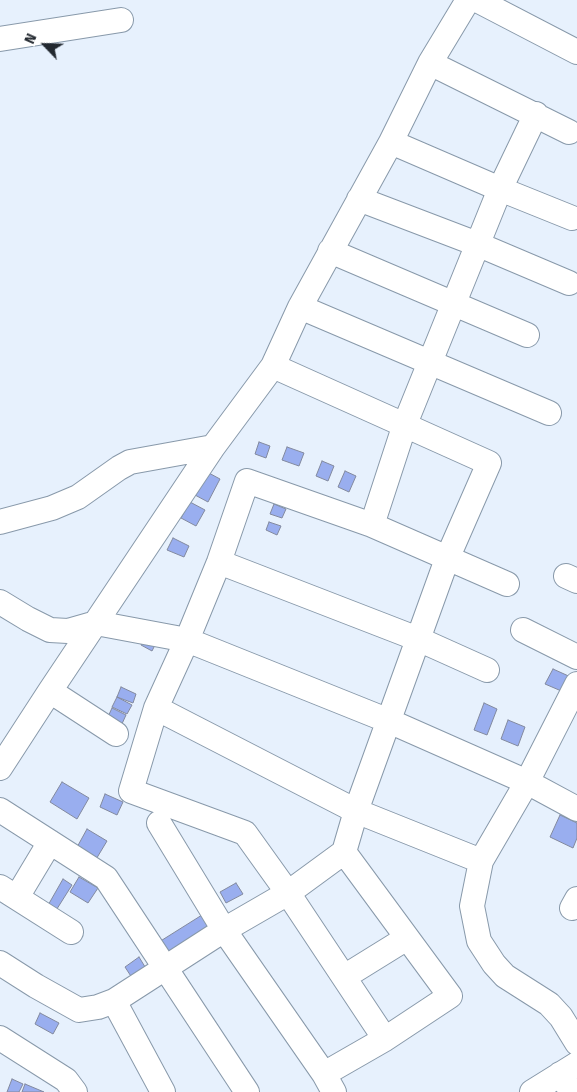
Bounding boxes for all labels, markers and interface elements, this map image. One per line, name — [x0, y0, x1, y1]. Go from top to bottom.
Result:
north arrow — [20, 20, 70, 70]
text: N — [21, 31, 40, 46]

